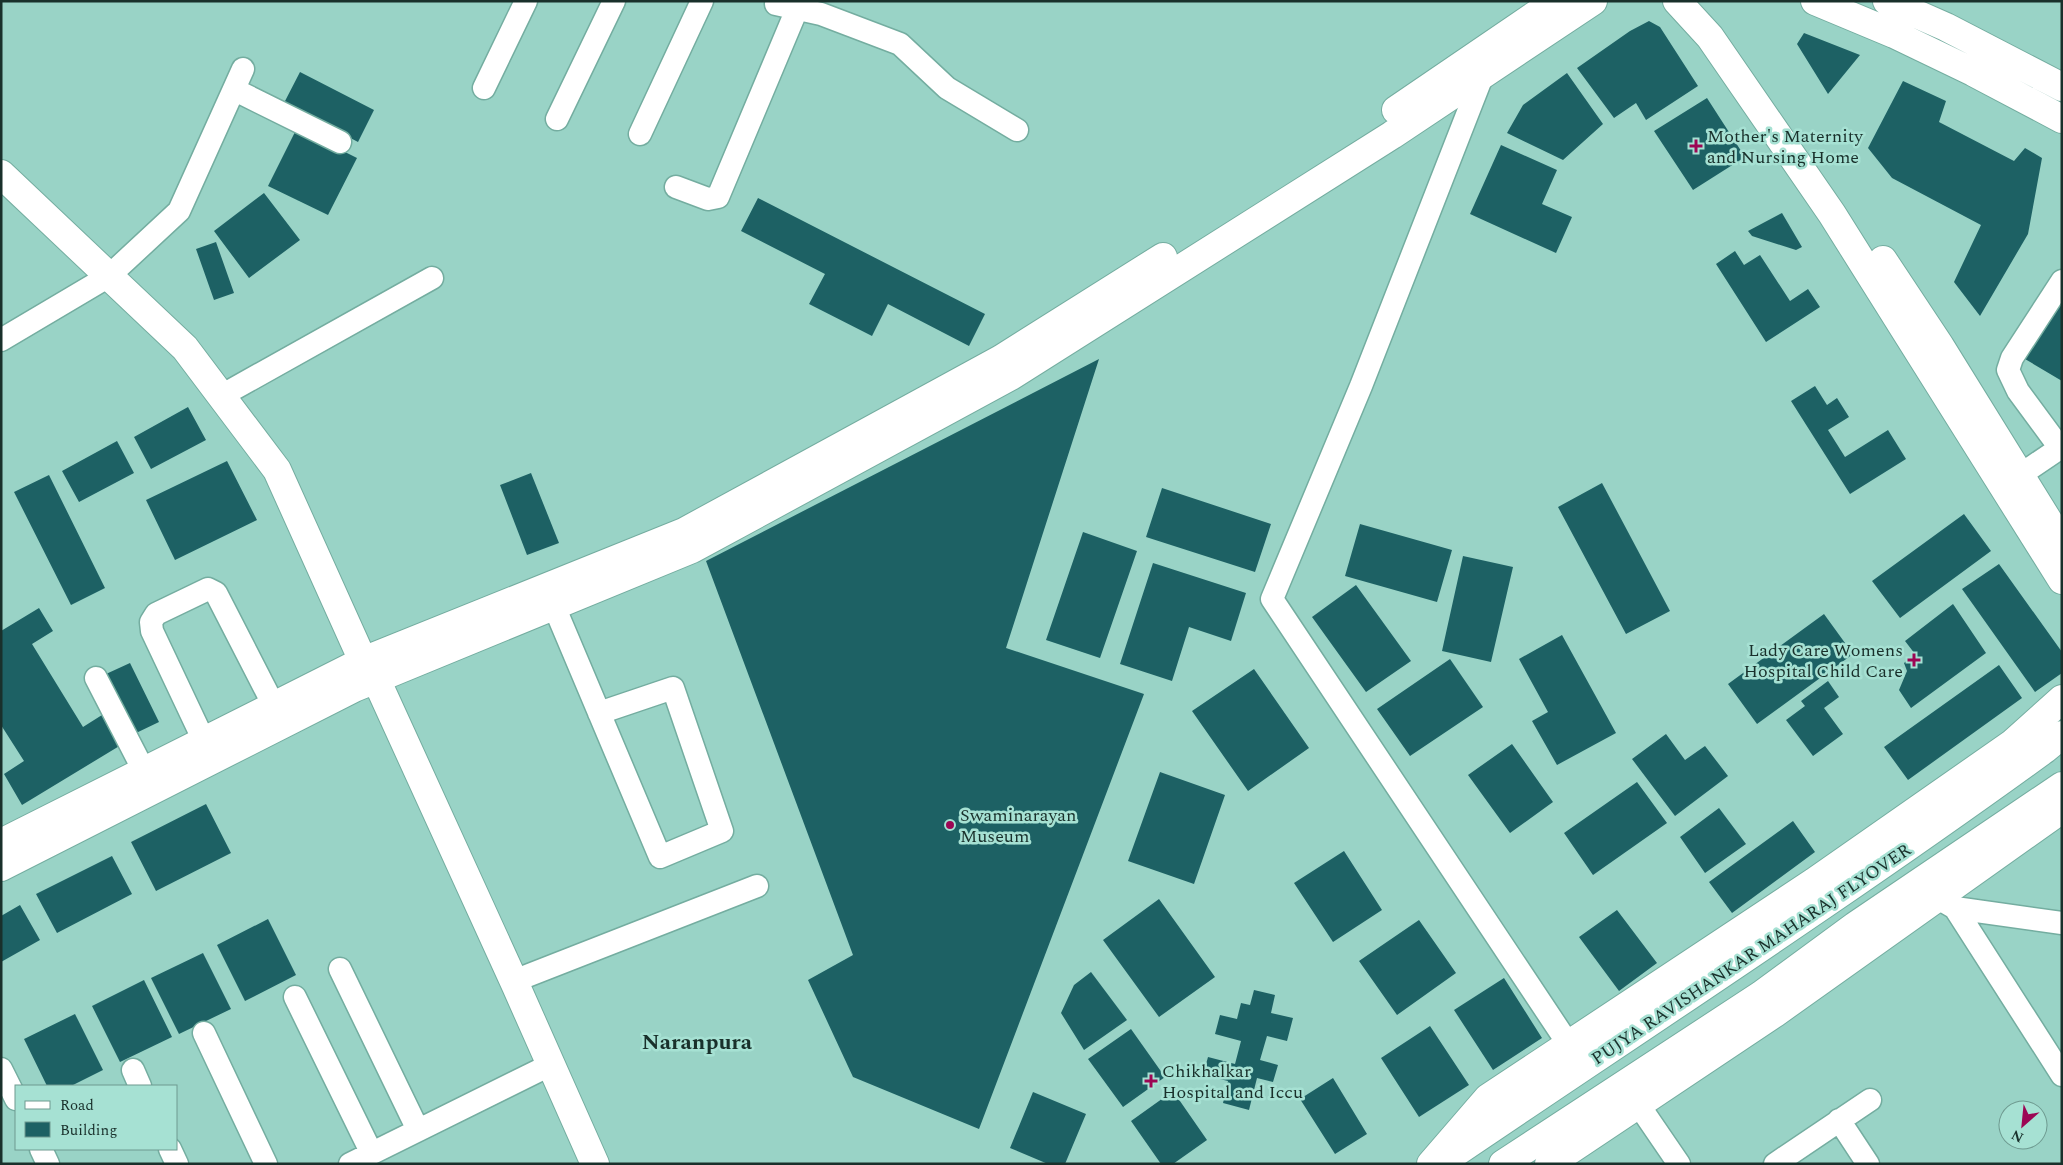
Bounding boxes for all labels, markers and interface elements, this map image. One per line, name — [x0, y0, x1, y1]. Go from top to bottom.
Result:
place label: Mother's Maternity and Nursing Home — [1707, 123, 1864, 171]
marker: Mother's Maternity and Nursing Home — [1689, 139, 1703, 153]
place label: Lady Care Womens Hospital Child Care — [1744, 637, 1903, 685]
marker: Lady Care Womens Hospital Child Care — [1907, 653, 1921, 667]
place label: Swaminarayan Museum — [960, 802, 1076, 850]
marker: Swaminarayan Museum — [944, 819, 956, 831]
street label: PUJYA RAVISHANKAR MAHARAJ FLYOVER — [1586, 837, 1917, 1072]
district label: Naranpura — [642, 1026, 753, 1059]
place label: Chikhalkar Hospital and Iccu — [1162, 1058, 1303, 1106]
marker: Chikhalkar Hospital and Iccu — [1144, 1074, 1158, 1088]
legend — [15, 1085, 178, 1150]
text: Road — [60, 1094, 94, 1117]
north arrow — [1998, 1100, 2048, 1150]
text: Building — [60, 1119, 117, 1142]
text: N — [2007, 1124, 2027, 1148]

